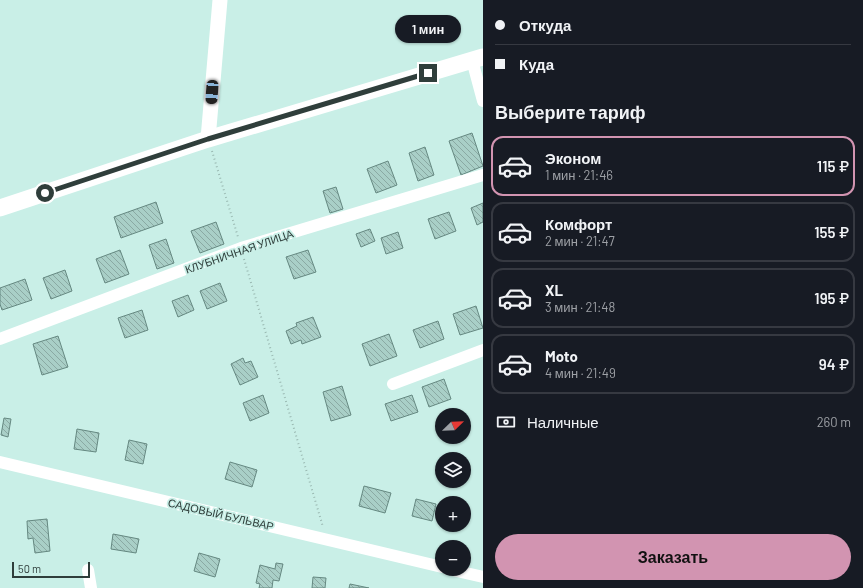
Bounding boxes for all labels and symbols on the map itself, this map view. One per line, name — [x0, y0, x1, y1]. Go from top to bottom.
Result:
callout: 1 мин — [395, 15, 461, 43]
route end — [419, 64, 437, 82]
car — [205, 80, 219, 104]
route start — [36, 184, 54, 202]
street label: КЛУБНИЧНАЯ УЛИЦА — [183, 226, 295, 276]
north arrow — [435, 408, 471, 444]
street label: САДОВЫЙ БУЛЬВАР — [167, 495, 275, 533]
scale bar — [12, 560, 90, 579]

